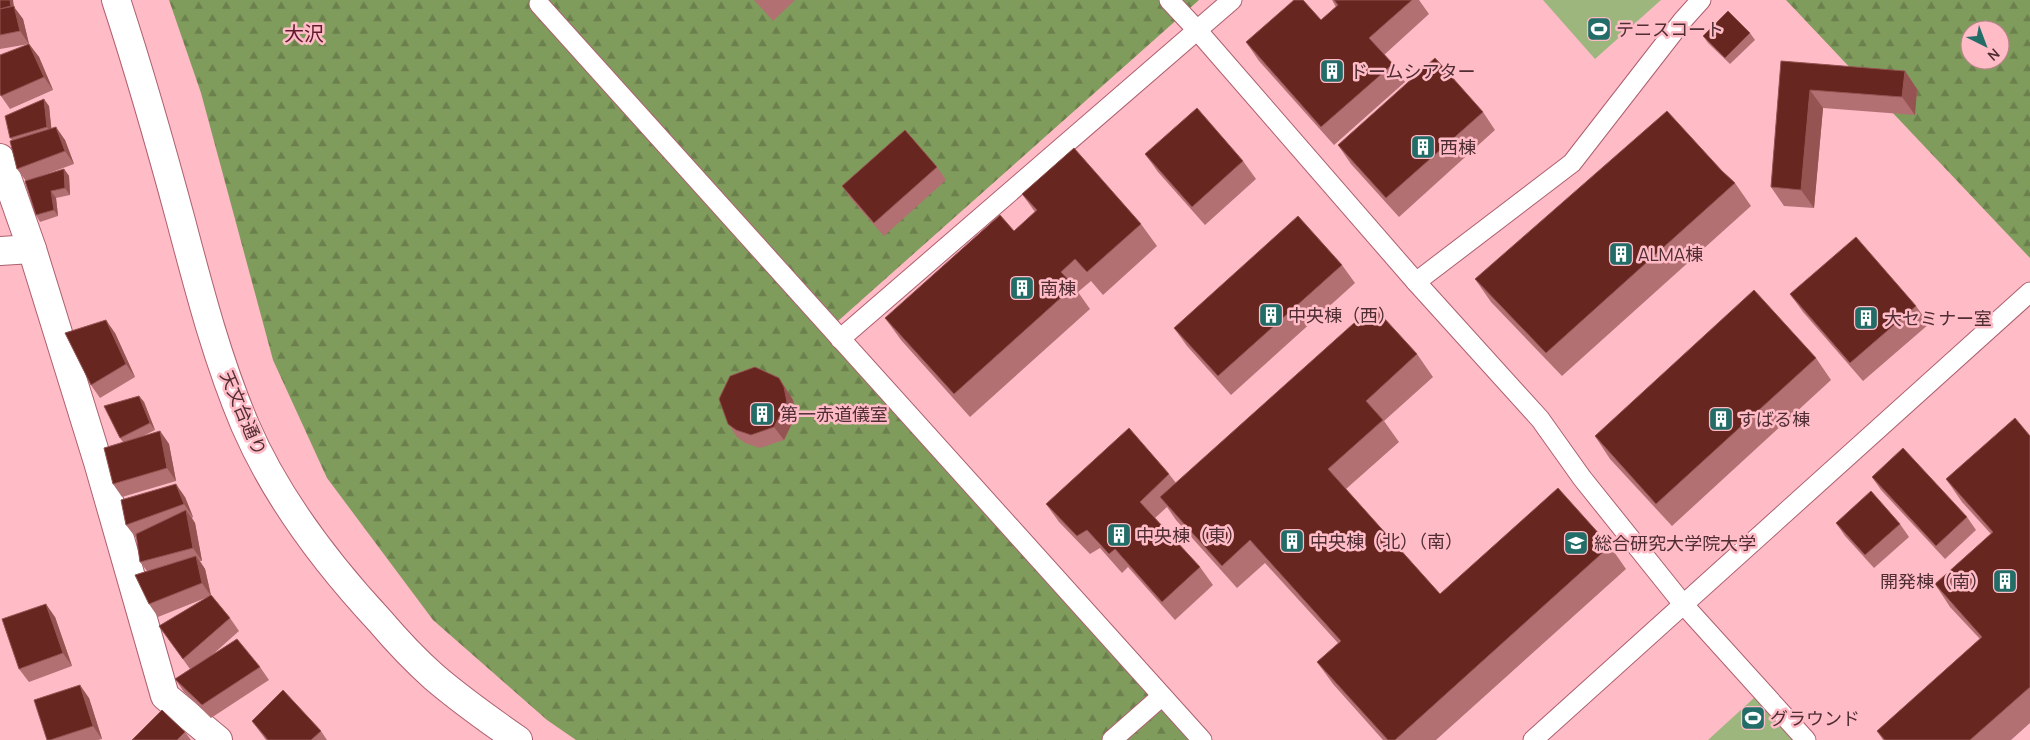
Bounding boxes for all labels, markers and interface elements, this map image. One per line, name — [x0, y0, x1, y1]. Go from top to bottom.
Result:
sports icon: テニスコート — [1586, 16, 1612, 42]
place label: テニスコート — [1616, 17, 1724, 41]
district label: 大沢 — [284, 20, 324, 47]
north arrow — [1960, 20, 2010, 70]
text: N — [1984, 45, 2004, 65]
building icon: ドームシアター — [1319, 58, 1345, 84]
place label: ドームシアター — [1350, 59, 1475, 83]
building icon: 西棟 — [1410, 134, 1436, 160]
place label: 西棟 — [1440, 135, 1476, 159]
building icon: ALMA棟 — [1608, 241, 1634, 267]
place label: ALMA棟 — [1638, 242, 1703, 266]
building icon: 南棟 — [1009, 275, 1035, 301]
place label: 南棟 — [1040, 276, 1076, 300]
building icon: 中央棟（西） — [1258, 302, 1284, 328]
place label: 中央棟（西） — [1288, 303, 1396, 327]
building icon: 大セミナー室 — [1853, 305, 1879, 331]
place label: 大セミナー室 — [1884, 306, 1992, 330]
street label: 天文台通り — [215, 367, 273, 459]
building icon: 第一赤道儀室 — [749, 401, 775, 427]
place label: 第一赤道儀室 — [780, 402, 888, 426]
building icon: すばる棟 — [1708, 406, 1734, 432]
place label: すばる棟 — [1738, 407, 1810, 431]
building icon: 中央棟（東） — [1106, 522, 1132, 548]
place label: 中央棟（東） — [1136, 523, 1244, 547]
building icon: 中央棟（北）（南） — [1279, 528, 1305, 554]
place label: 中央棟（北）（南） — [1310, 529, 1463, 553]
school or university icon: 総合研究大学院大学 — [1563, 530, 1589, 556]
place label: 総合研究大学院大学 — [1594, 531, 1756, 555]
building icon: 開発棟（南） — [1992, 568, 2018, 594]
place label: 開発棟（南） — [1880, 569, 1988, 593]
sports icon: グラウンド — [1740, 705, 1766, 731]
place label: グラウンド — [1770, 706, 1860, 730]

